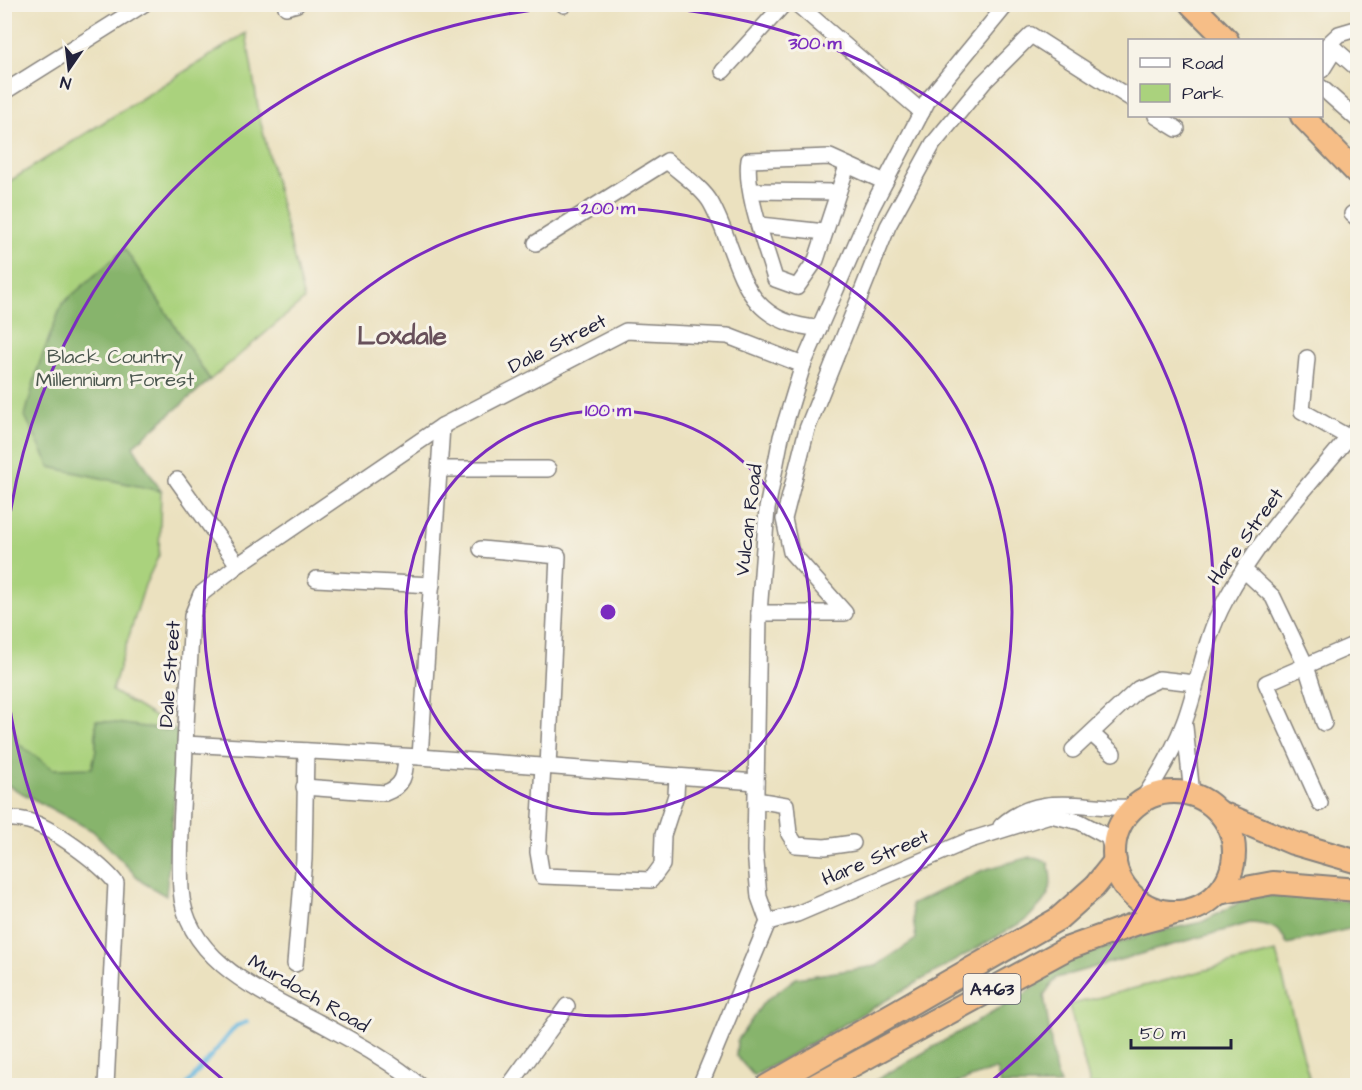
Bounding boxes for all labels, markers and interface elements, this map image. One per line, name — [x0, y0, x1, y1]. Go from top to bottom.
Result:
text: 300 m — [787, 31, 843, 56]
north arrow — [39, 39, 99, 99]
legend — [1128, 39, 1323, 117]
text: Road — [1182, 51, 1223, 76]
text: N — [58, 71, 73, 94]
text: Park — [1182, 81, 1224, 106]
text: 200 m — [580, 196, 636, 221]
street label: Dale Street — [504, 307, 611, 381]
district label: Loxdale — [357, 318, 447, 354]
park label: Black Country Millennium Forest — [36, 343, 194, 394]
text: 100 m — [585, 398, 632, 423]
street label: Vulcan Road — [728, 463, 770, 578]
street label: Hare Street — [1201, 482, 1291, 591]
centre of rings — [598, 602, 618, 622]
street label: Dale Street — [152, 620, 188, 728]
street label: Hare Street — [818, 823, 933, 893]
street label: Murdoch Road — [243, 948, 374, 1040]
road number: A463 — [964, 974, 1020, 1004]
scale bar — [1131, 1012, 1232, 1050]
text: 50 m — [1140, 1021, 1185, 1046]

